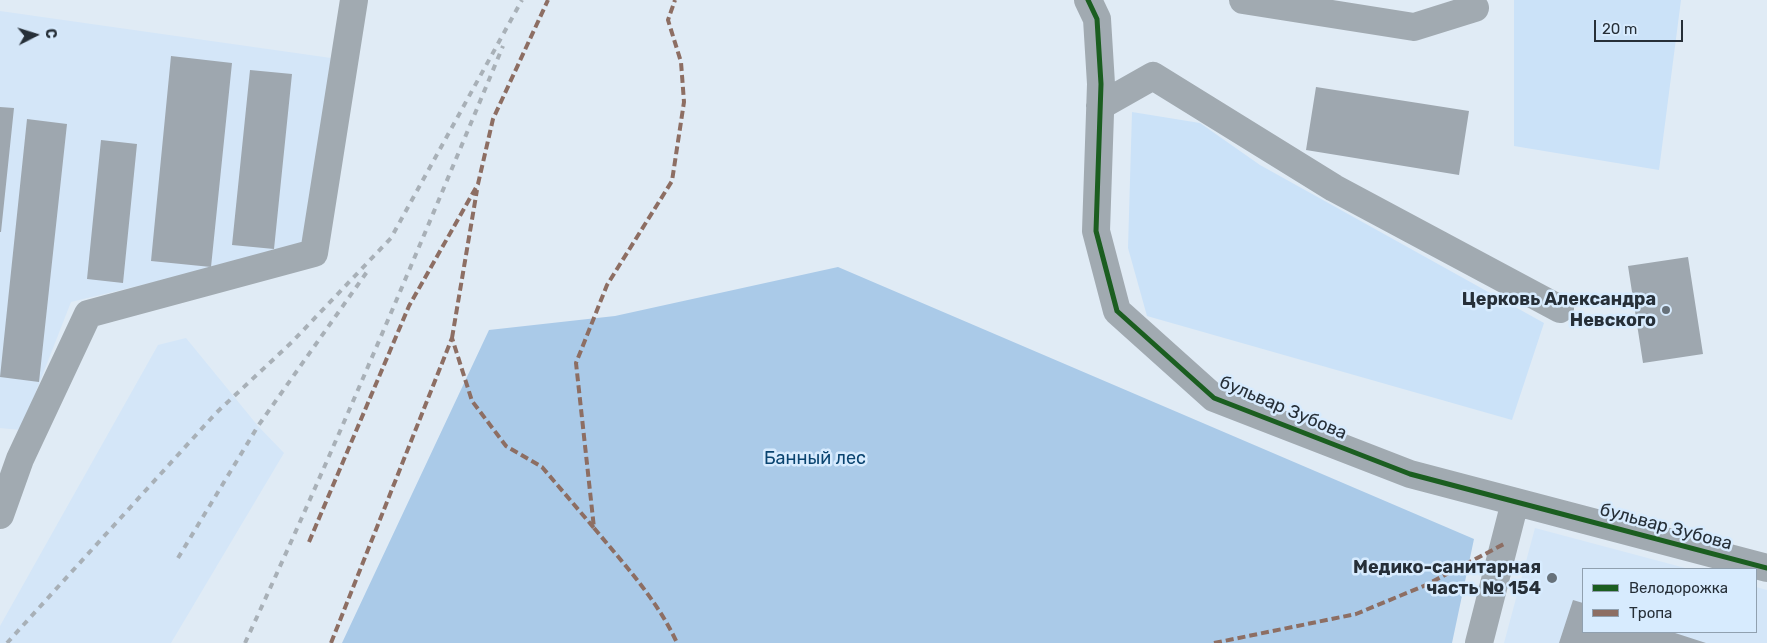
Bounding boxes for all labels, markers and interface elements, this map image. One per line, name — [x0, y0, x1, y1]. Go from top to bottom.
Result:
north arrow — [10, 10, 60, 60]
scale bar — [1597, 10, 1686, 42]
text: 20 m — [1602, 20, 1637, 38]
text: С — [42, 28, 59, 39]
place label: Церковь Александра Невского — [1462, 289, 1656, 332]
marker: Церковь Александра Невского — [1660, 304, 1672, 316]
street label: бульвар Зубова — [1216, 371, 1350, 445]
park label: Банный лес — [764, 448, 866, 470]
street label: бульвар Зубова — [1597, 499, 1735, 555]
place label: Медико-санитарная часть № 154 — [1353, 557, 1541, 600]
legend — [1582, 568, 1757, 633]
marker: Медико-санитарная часть № 154 — [1545, 571, 1559, 585]
text: Велодорожка — [1629, 579, 1728, 597]
text: Тропа — [1629, 604, 1672, 622]

